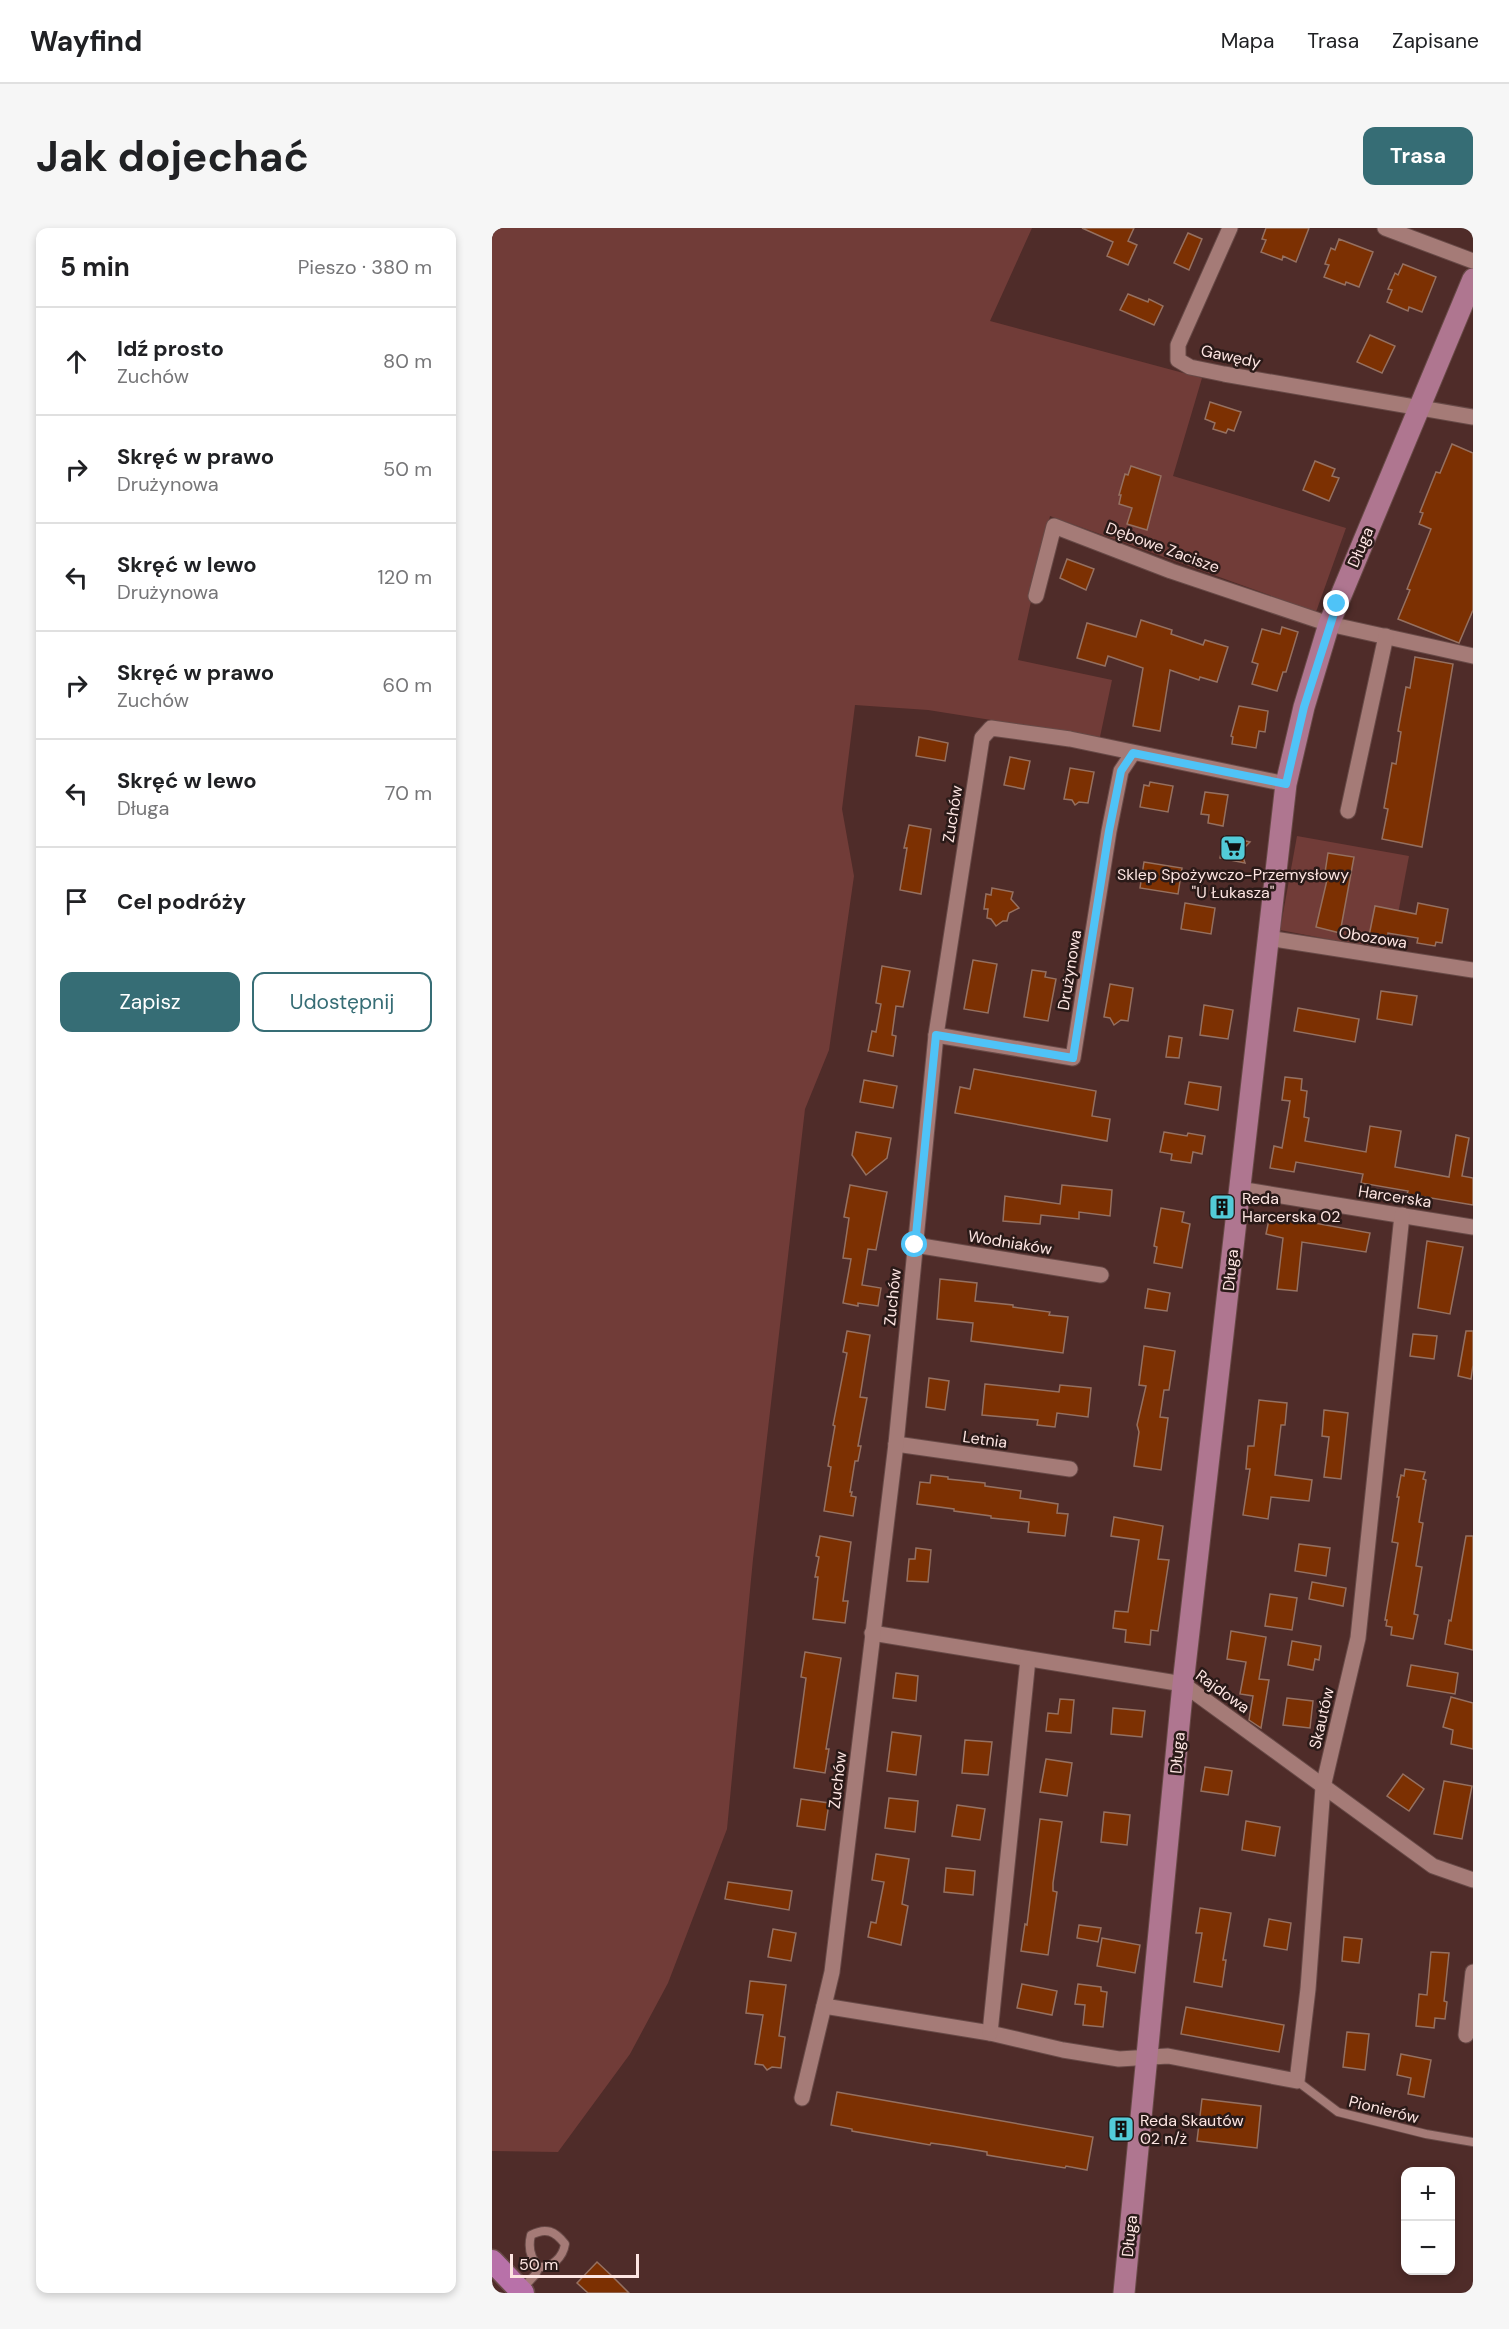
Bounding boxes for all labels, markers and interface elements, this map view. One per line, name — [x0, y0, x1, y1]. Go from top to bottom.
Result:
text: Wayfind — [30, 23, 142, 60]
text: Mapa — [1221, 27, 1274, 55]
text: Trasa — [1307, 27, 1359, 55]
text: Zapisane — [1392, 27, 1479, 55]
button: Trasa — [1363, 127, 1473, 185]
text: Jak dojechać — [36, 129, 309, 184]
text: 5 min — [60, 250, 130, 284]
text: Pieszo · 380 m — [298, 254, 432, 280]
text: Idź prosto — [117, 334, 224, 363]
street label: Gawędy — [1199, 340, 1263, 373]
icon: ahead — [60, 345, 93, 378]
text: 80 m — [383, 348, 432, 374]
text: Zuchów — [117, 363, 189, 389]
text: Skręć w prawo — [117, 442, 274, 471]
icon: right — [60, 453, 93, 486]
text: 50 m — [383, 456, 432, 482]
text: Drużynowa — [117, 471, 219, 497]
street label: Dębowe Zacisze — [1103, 517, 1223, 578]
street label: Długa — [1343, 524, 1378, 571]
text: Skręć w lewo — [117, 550, 257, 579]
icon: left — [60, 561, 93, 594]
text: 120 m — [378, 564, 432, 590]
text: Drużynowa — [117, 579, 219, 605]
route end — [1323, 590, 1349, 616]
text: Skręć w prawo — [117, 658, 274, 687]
icon: right — [60, 669, 93, 702]
text: 60 m — [383, 672, 432, 698]
text: Zuchów — [117, 687, 189, 713]
text: Skręć w lewo — [117, 766, 257, 795]
icon: left — [60, 777, 93, 810]
text: 70 m — [385, 780, 432, 806]
street label: Zuchów — [938, 784, 967, 844]
text: Długa — [117, 795, 169, 821]
supermarket icon: Sklep Spożywczo-Przemysłowy "U Łukasza" — [1218, 833, 1248, 863]
place label: Sklep Spożywczo-Przemysłowy "U Łukasza" — [1117, 864, 1349, 903]
icon: arrive — [60, 885, 93, 918]
text: Cel podróży — [117, 887, 246, 916]
street label: Obozowa — [1337, 922, 1409, 953]
street label: Drużynowa — [1053, 928, 1086, 1012]
button: Zapisz — [60, 972, 240, 1032]
button: Udostępnij — [252, 972, 432, 1032]
street label: Harcerska — [1357, 1180, 1433, 1213]
place label: Reda Harcerska 02 — [1242, 1188, 1340, 1227]
building icon: Reda Harcerska 02 — [1207, 1192, 1237, 1222]
street label: Wodniaków — [966, 1225, 1053, 1259]
route start — [901, 1231, 927, 1257]
street label: Długa — [1218, 1248, 1243, 1292]
street label: Zuchów — [879, 1267, 906, 1327]
street label: Letnia — [961, 1426, 1009, 1453]
street label: Rajdowa — [1192, 1665, 1254, 1718]
street label: Skautów — [1304, 1685, 1339, 1751]
street label: Długa — [1165, 1731, 1190, 1775]
street label: Zuchów — [824, 1750, 851, 1810]
street label: Pionierów — [1347, 2091, 1421, 2128]
place label: Reda Skautów 02 n/ż — [1140, 2110, 1244, 2149]
building icon: Reda Skautów 02 n/ż — [1106, 2114, 1136, 2144]
map controls — [1401, 2167, 1455, 2275]
button: + — [1401, 2167, 1455, 2221]
street label: Długa — [1117, 2214, 1142, 2258]
button: − — [1401, 2221, 1455, 2275]
scale bar — [510, 2251, 639, 2278]
text: 50 m — [519, 2254, 558, 2275]

